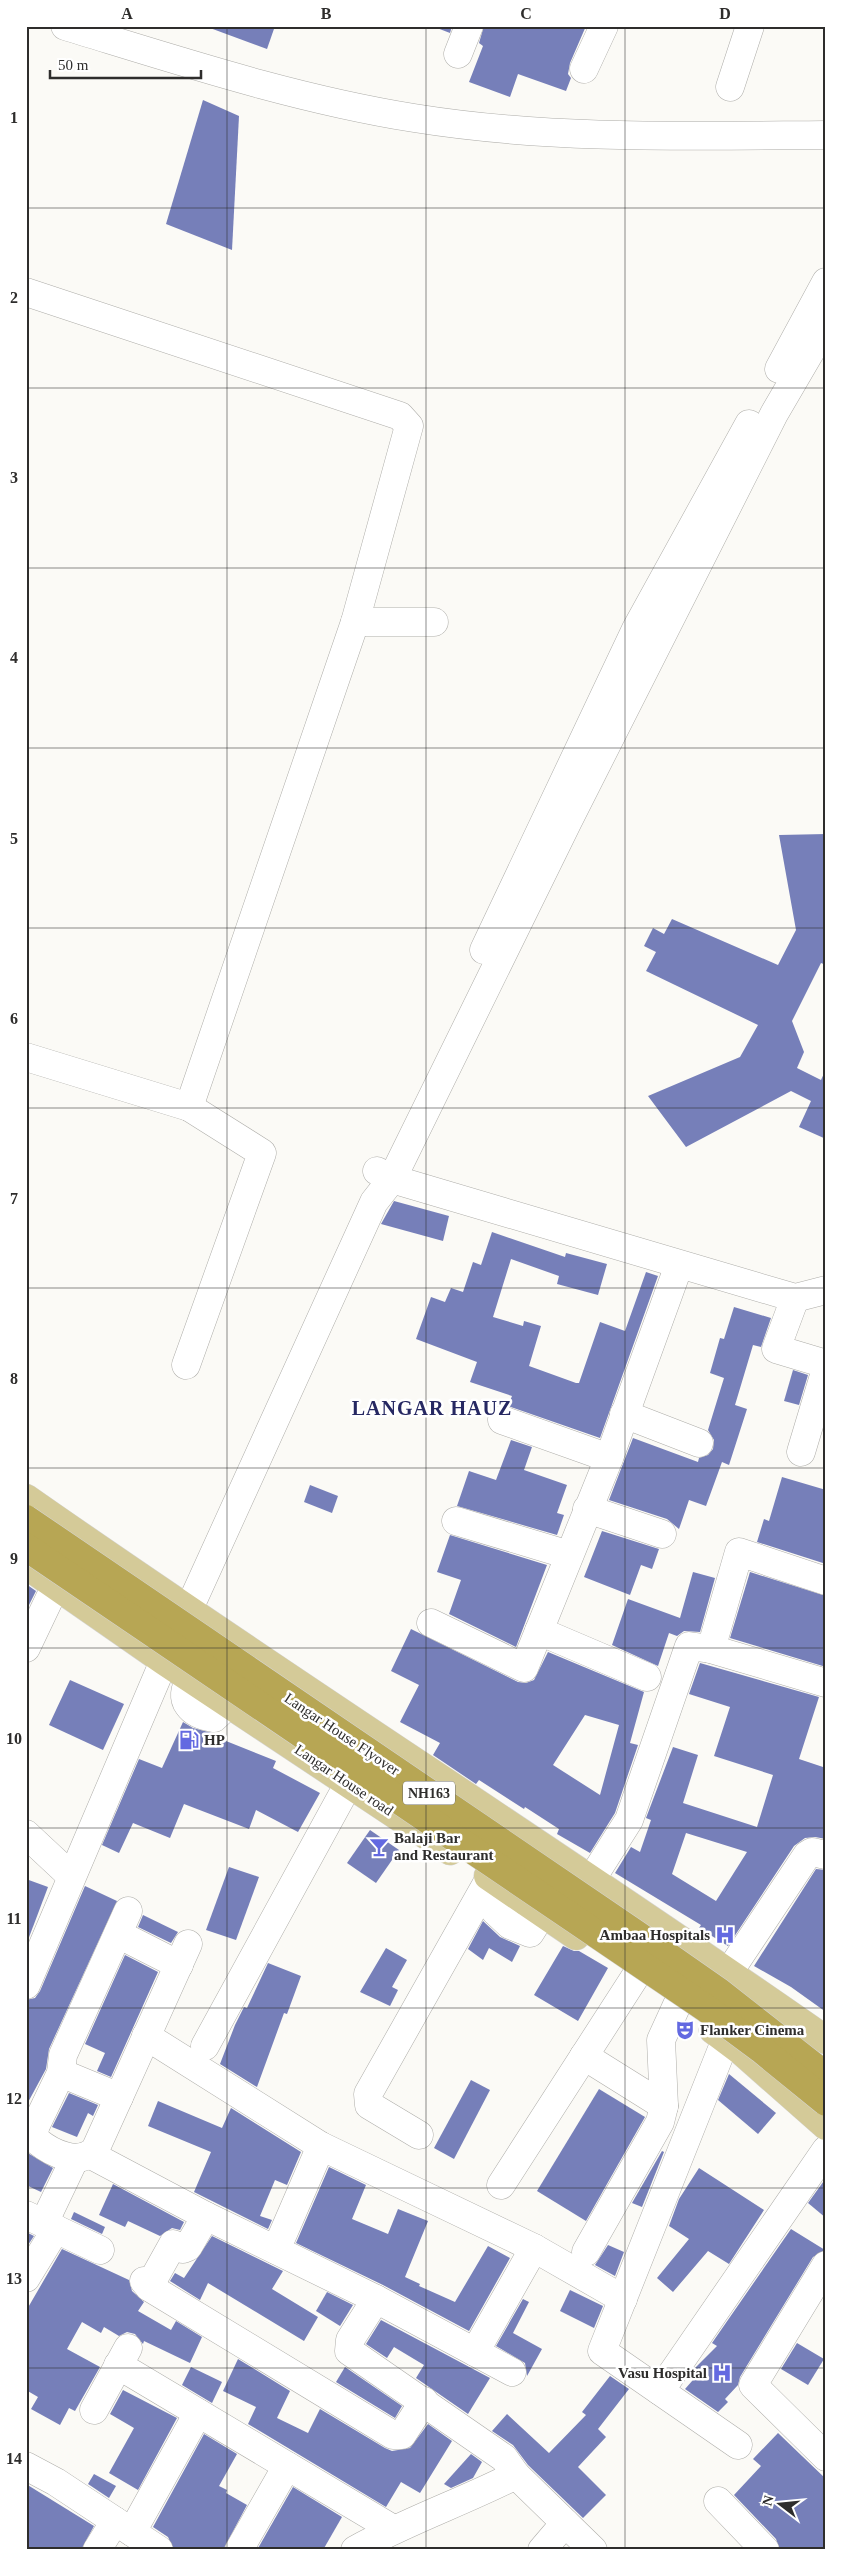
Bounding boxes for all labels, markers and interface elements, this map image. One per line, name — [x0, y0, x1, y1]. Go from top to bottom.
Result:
text: A — [121, 5, 133, 22]
text: B — [321, 5, 332, 22]
text: C — [520, 5, 532, 22]
text: D — [719, 5, 731, 22]
scale bar — [50, 48, 201, 80]
text: 50 m — [58, 57, 89, 73]
text: 1 — [10, 109, 18, 126]
text: 2 — [10, 289, 18, 306]
text: 3 — [10, 469, 18, 486]
text: 4 — [10, 649, 18, 666]
text: 5 — [10, 830, 18, 847]
text: 6 — [10, 1010, 18, 1027]
text: 7 — [10, 1190, 18, 1207]
text: 8 — [10, 1370, 18, 1387]
district label: LANGAR HAUZ — [352, 1397, 512, 1419]
text: 9 — [10, 1550, 18, 1567]
street label: Langar House Flyover — [282, 1690, 402, 1778]
fuel station icon: HP — [178, 1729, 200, 1751]
text: 10 — [6, 1730, 22, 1747]
place label: HP — [204, 1732, 225, 1748]
street label: Langar House road — [292, 1741, 397, 1819]
road number: NH163 — [403, 1782, 455, 1805]
place label: Balaji Bar and Restaurant — [394, 1830, 494, 1863]
bar icon: Balaji Bar and Restaurant — [368, 1836, 390, 1858]
text: 11 — [6, 1910, 22, 1927]
hospital icon: Ambaa Hospitals — [714, 1924, 736, 1946]
place label: Ambaa Hospitals — [600, 1927, 710, 1943]
theatre icon: Flanker Cinema — [674, 2019, 696, 2041]
place label: Flanker Cinema — [700, 2022, 805, 2038]
text: 12 — [6, 2090, 22, 2107]
text: 13 — [6, 2270, 22, 2287]
hospital icon: Vasu Hospital — [711, 2362, 733, 2384]
place label: Vasu Hospital — [618, 2365, 707, 2381]
text: 14 — [6, 2450, 22, 2467]
north arrow — [754, 2478, 804, 2528]
text: N — [759, 2494, 777, 2507]

